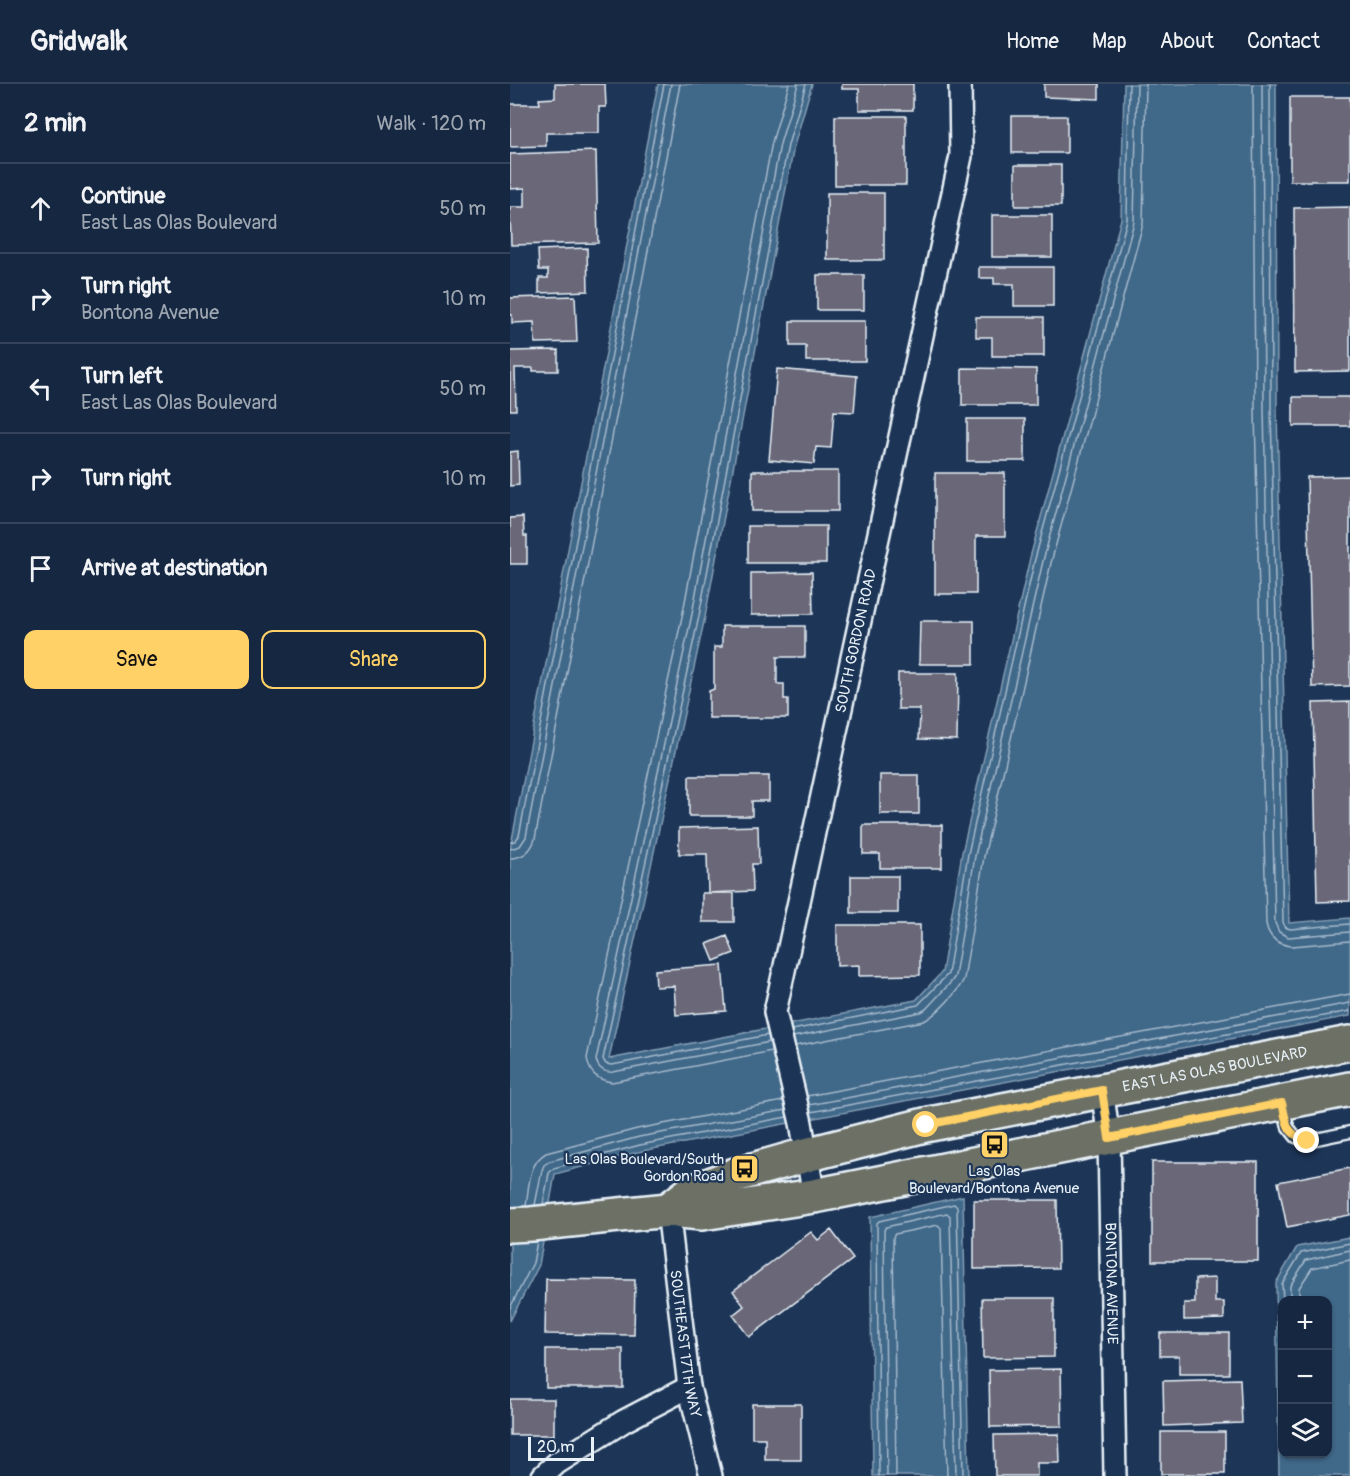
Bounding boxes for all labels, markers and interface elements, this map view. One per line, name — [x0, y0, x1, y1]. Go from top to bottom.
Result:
text: Gridwalk — [30, 24, 128, 59]
text: Home — [1006, 28, 1059, 55]
text: Map — [1092, 28, 1127, 55]
text: About — [1160, 28, 1214, 55]
text: Contact — [1247, 28, 1320, 55]
text: 2 min — [24, 107, 86, 139]
text: Walk · 120 m — [377, 111, 486, 136]
text: Continue — [81, 182, 165, 210]
icon: ahead — [24, 192, 57, 225]
text: 50 m — [439, 196, 486, 221]
text: East Las Olas Boulevard — [81, 210, 278, 235]
text: Turn right — [81, 272, 171, 300]
icon: right — [24, 282, 57, 315]
text: 10 m — [442, 286, 486, 311]
text: Bontona Avenue — [81, 300, 219, 325]
text: Turn left — [81, 362, 163, 390]
icon: left — [24, 372, 57, 405]
text: 50 m — [439, 376, 486, 401]
text: East Las Olas Boulevard — [81, 390, 278, 415]
icon: right — [24, 462, 57, 495]
text: Turn right — [81, 464, 171, 492]
text: 10 m — [442, 466, 486, 491]
icon: arrive — [24, 552, 57, 585]
text: Arrive at destination — [81, 554, 267, 582]
street label: SOUTH GORDON ROAD — [831, 567, 881, 715]
button: Save — [24, 630, 249, 689]
button: Share — [261, 630, 486, 689]
street label: EAST LAS OLAS BOULEVARD — [1121, 1042, 1309, 1096]
route start — [912, 1111, 938, 1137]
route end — [1293, 1127, 1319, 1153]
bus stop icon: Las Olas Boulevard/Bontona Avenue — [978, 1128, 1010, 1160]
place label: Las Olas Boulevard/South Gordon Road — [565, 1150, 724, 1186]
bus stop icon: Las Olas Boulevard/South Gordon Road — [729, 1152, 761, 1184]
place label: Las Olas Boulevard/Bontona Avenue — [909, 1162, 1080, 1198]
street label: BONTONA AVENUE — [1101, 1222, 1122, 1345]
street label: SOUTHEAST 17TH WAY — [666, 1269, 706, 1420]
map controls — [1278, 1296, 1332, 1458]
button: + — [1278, 1296, 1332, 1350]
button: − — [1278, 1350, 1332, 1404]
button: layers — [1278, 1404, 1332, 1458]
scale bar — [528, 1434, 594, 1462]
text: 20 m — [537, 1437, 575, 1457]

